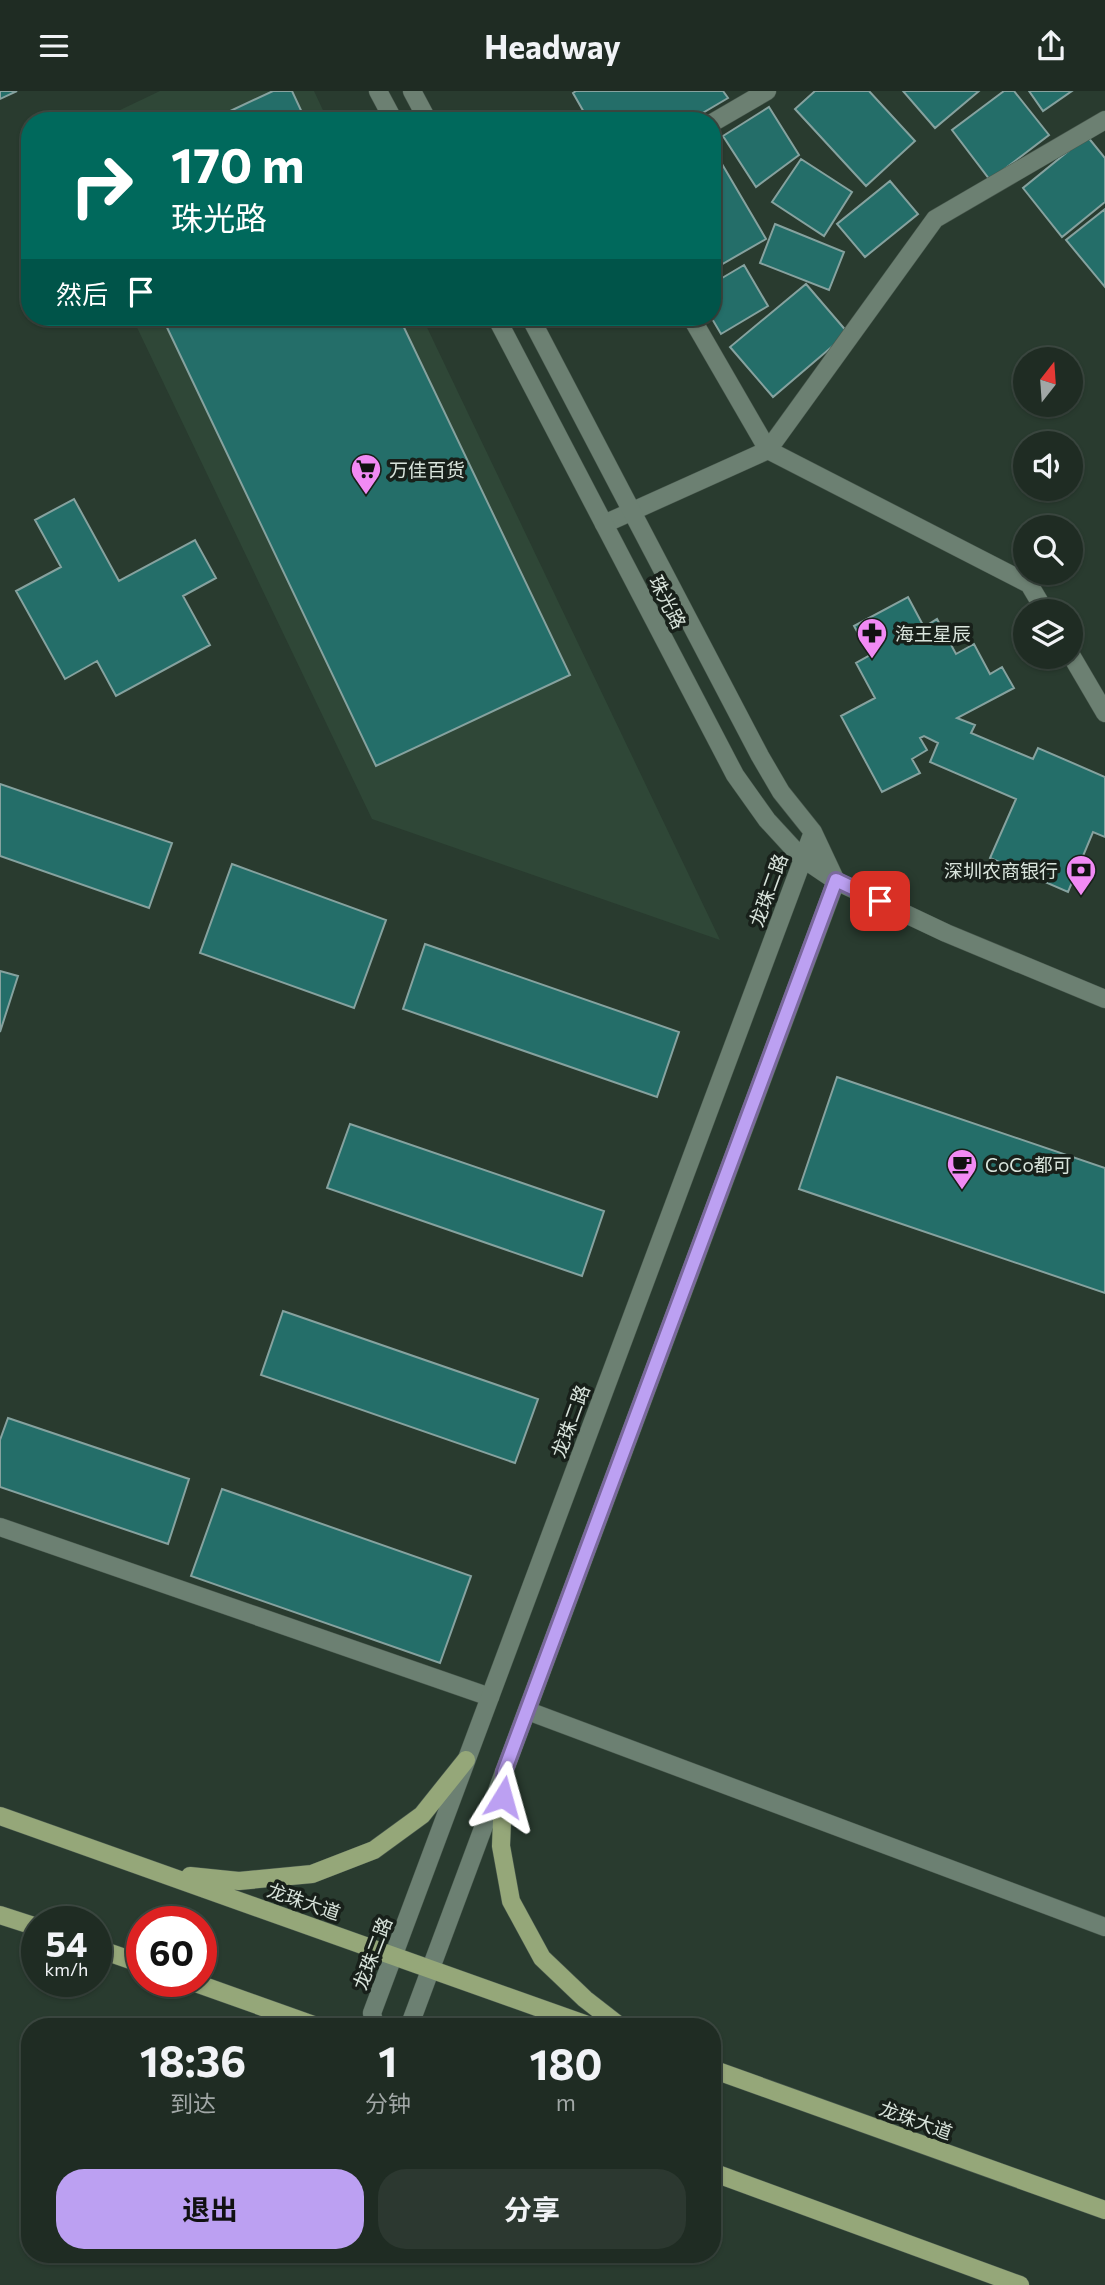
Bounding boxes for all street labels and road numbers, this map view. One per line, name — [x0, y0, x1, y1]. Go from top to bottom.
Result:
street label: 珠光路 — [645, 571, 691, 633]
street label: 龙珠二路 — [744, 850, 792, 930]
street label: 龙珠二路 — [546, 1381, 594, 1461]
street label: 龙珠大道 — [264, 1878, 344, 1924]
street label: 龙珠二路 — [348, 1913, 396, 1993]
street label: 龙珠大道 — [876, 2096, 956, 2144]

